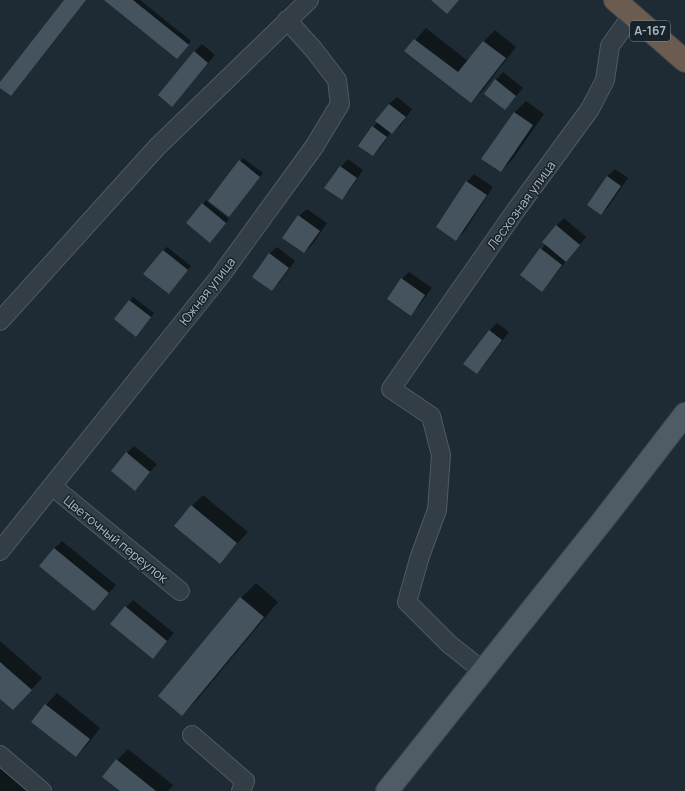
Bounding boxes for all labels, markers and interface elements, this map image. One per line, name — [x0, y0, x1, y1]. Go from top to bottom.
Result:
road number: А-167 — [630, 21, 670, 41]
street label: Лесхозная улица — [483, 157, 559, 253]
street label: Южная улица — [175, 253, 239, 329]
street label: Цветочный переулок — [60, 491, 173, 587]

